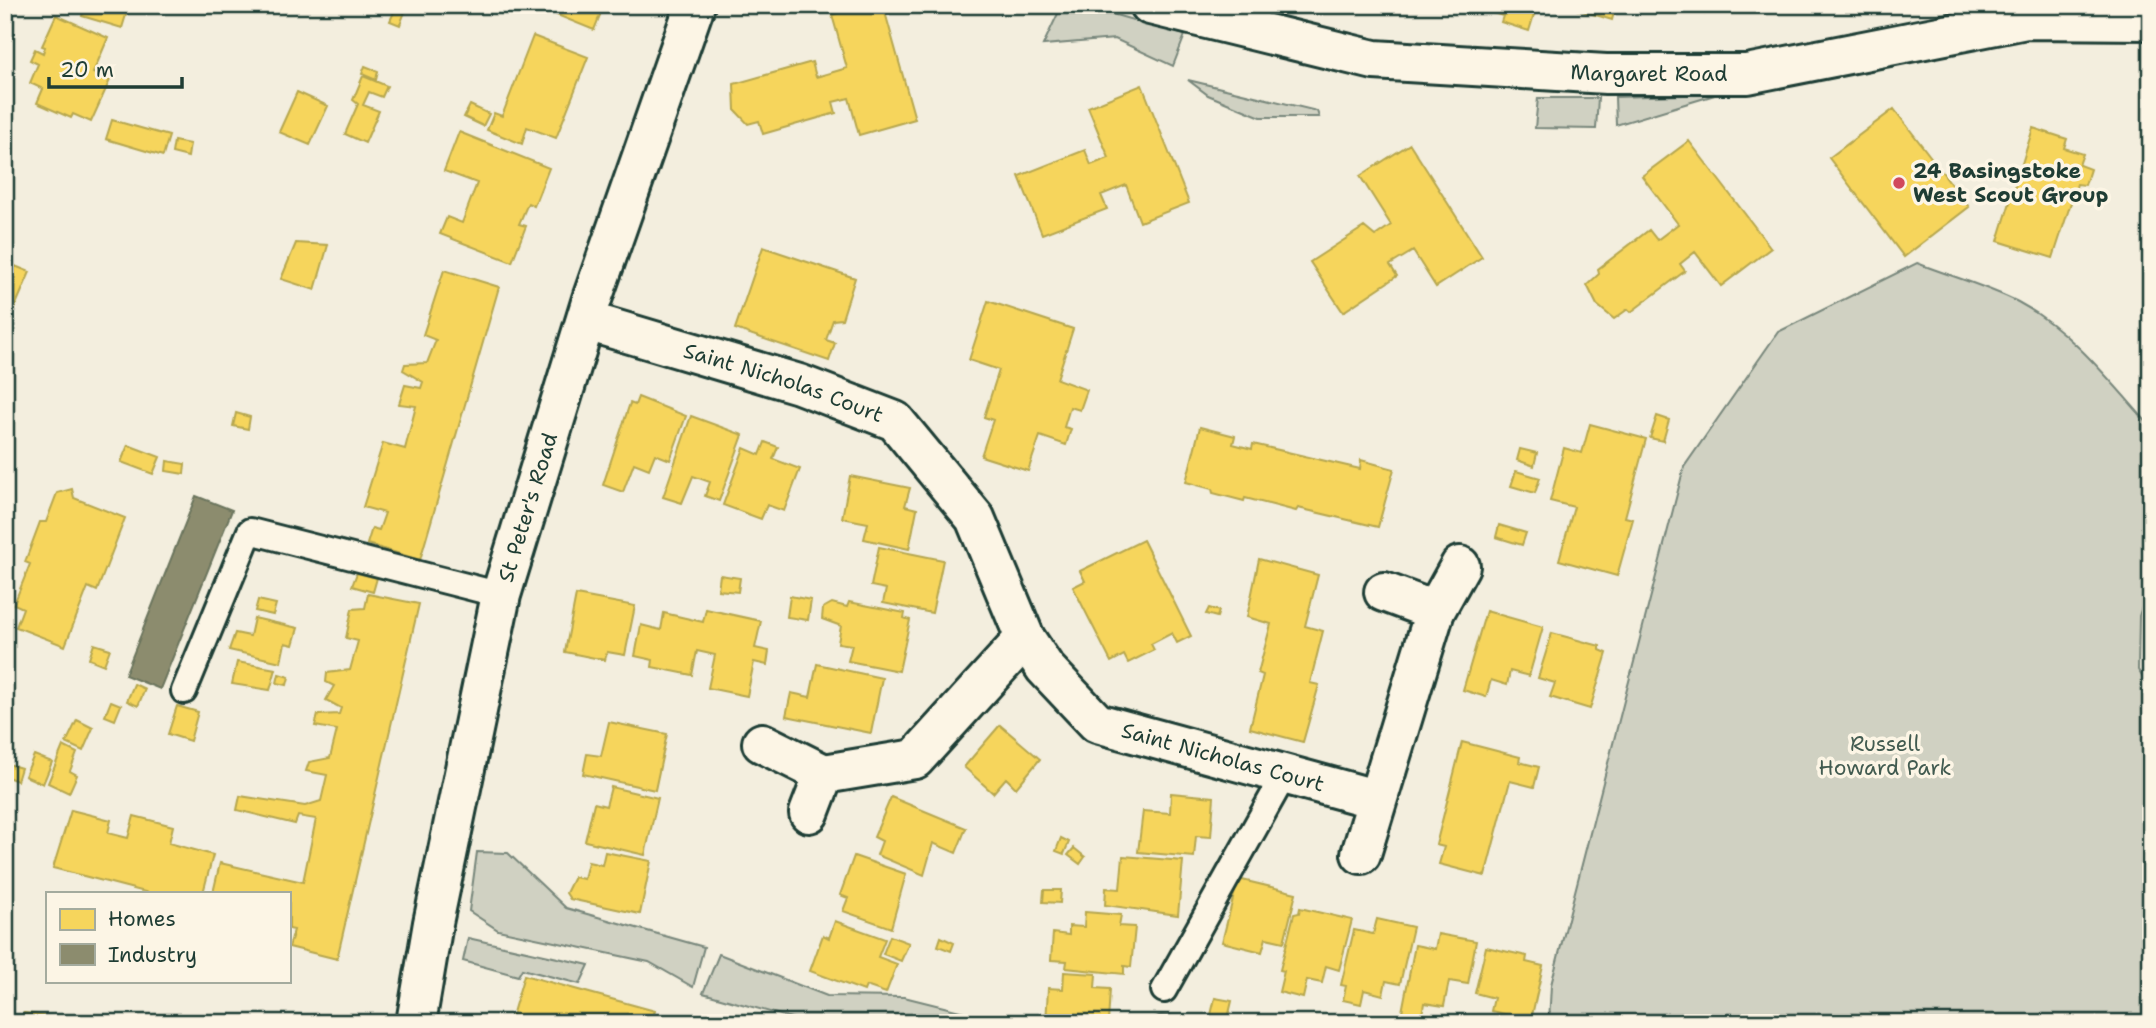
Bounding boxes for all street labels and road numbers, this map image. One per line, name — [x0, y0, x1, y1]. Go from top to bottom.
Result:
street label: Margaret Road — [1570, 58, 1727, 88]
street label: Saint Nicholas Court — [680, 337, 887, 429]
street label: St Peter's Road — [492, 429, 564, 586]
street label: Saint Nicholas Court — [1118, 716, 1327, 798]

